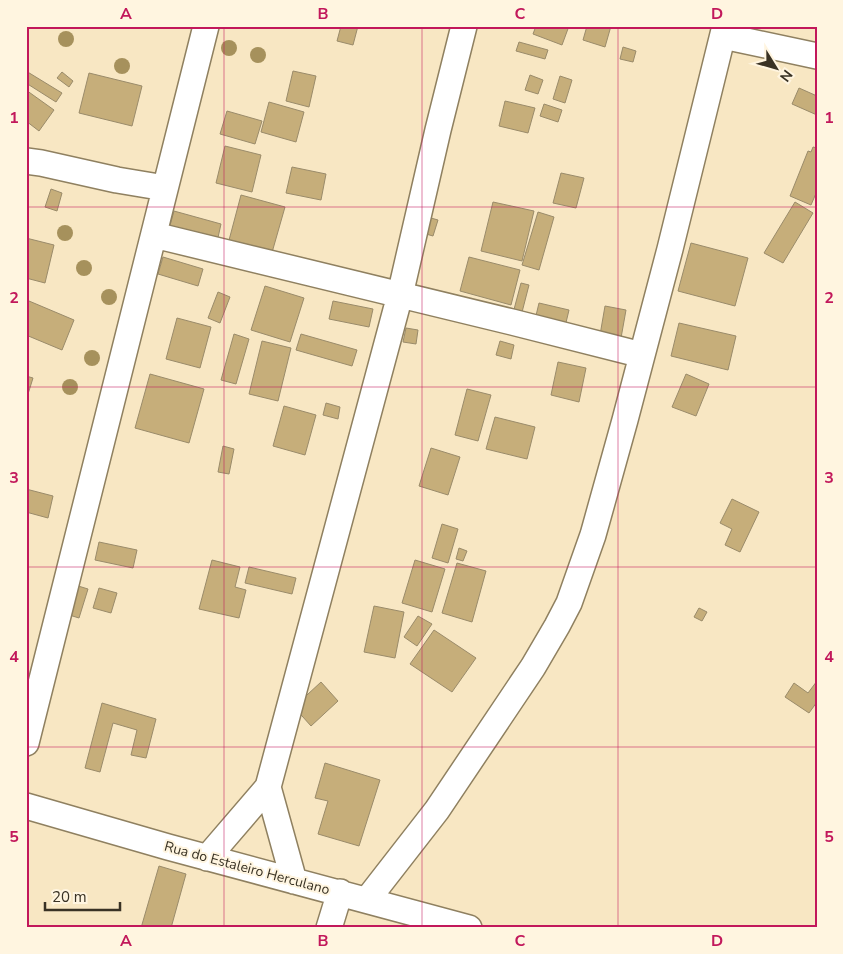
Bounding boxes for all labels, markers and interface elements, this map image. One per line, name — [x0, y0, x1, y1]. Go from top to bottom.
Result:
text: A — [120, 3, 132, 25]
text: B — [317, 3, 329, 25]
text: C — [515, 3, 526, 25]
text: D — [711, 3, 723, 25]
north arrow — [750, 42, 800, 92]
text: N — [775, 66, 797, 85]
text: 1 — [9, 107, 19, 129]
text: 1 — [824, 107, 834, 129]
text: 2 — [9, 287, 19, 309]
text: 2 — [824, 287, 834, 309]
text: 3 — [9, 467, 19, 489]
text: 3 — [824, 467, 834, 489]
text: 4 — [9, 646, 19, 668]
text: 4 — [824, 646, 834, 668]
text: 5 — [9, 826, 19, 848]
text: 5 — [824, 826, 834, 848]
street label: Rua do Estaleiro Herculano — [162, 837, 332, 899]
scale bar — [45, 879, 120, 911]
text: 20 m — [52, 887, 87, 907]
text: A — [120, 930, 132, 952]
text: B — [317, 930, 329, 952]
text: C — [515, 930, 526, 952]
text: D — [711, 930, 723, 952]

